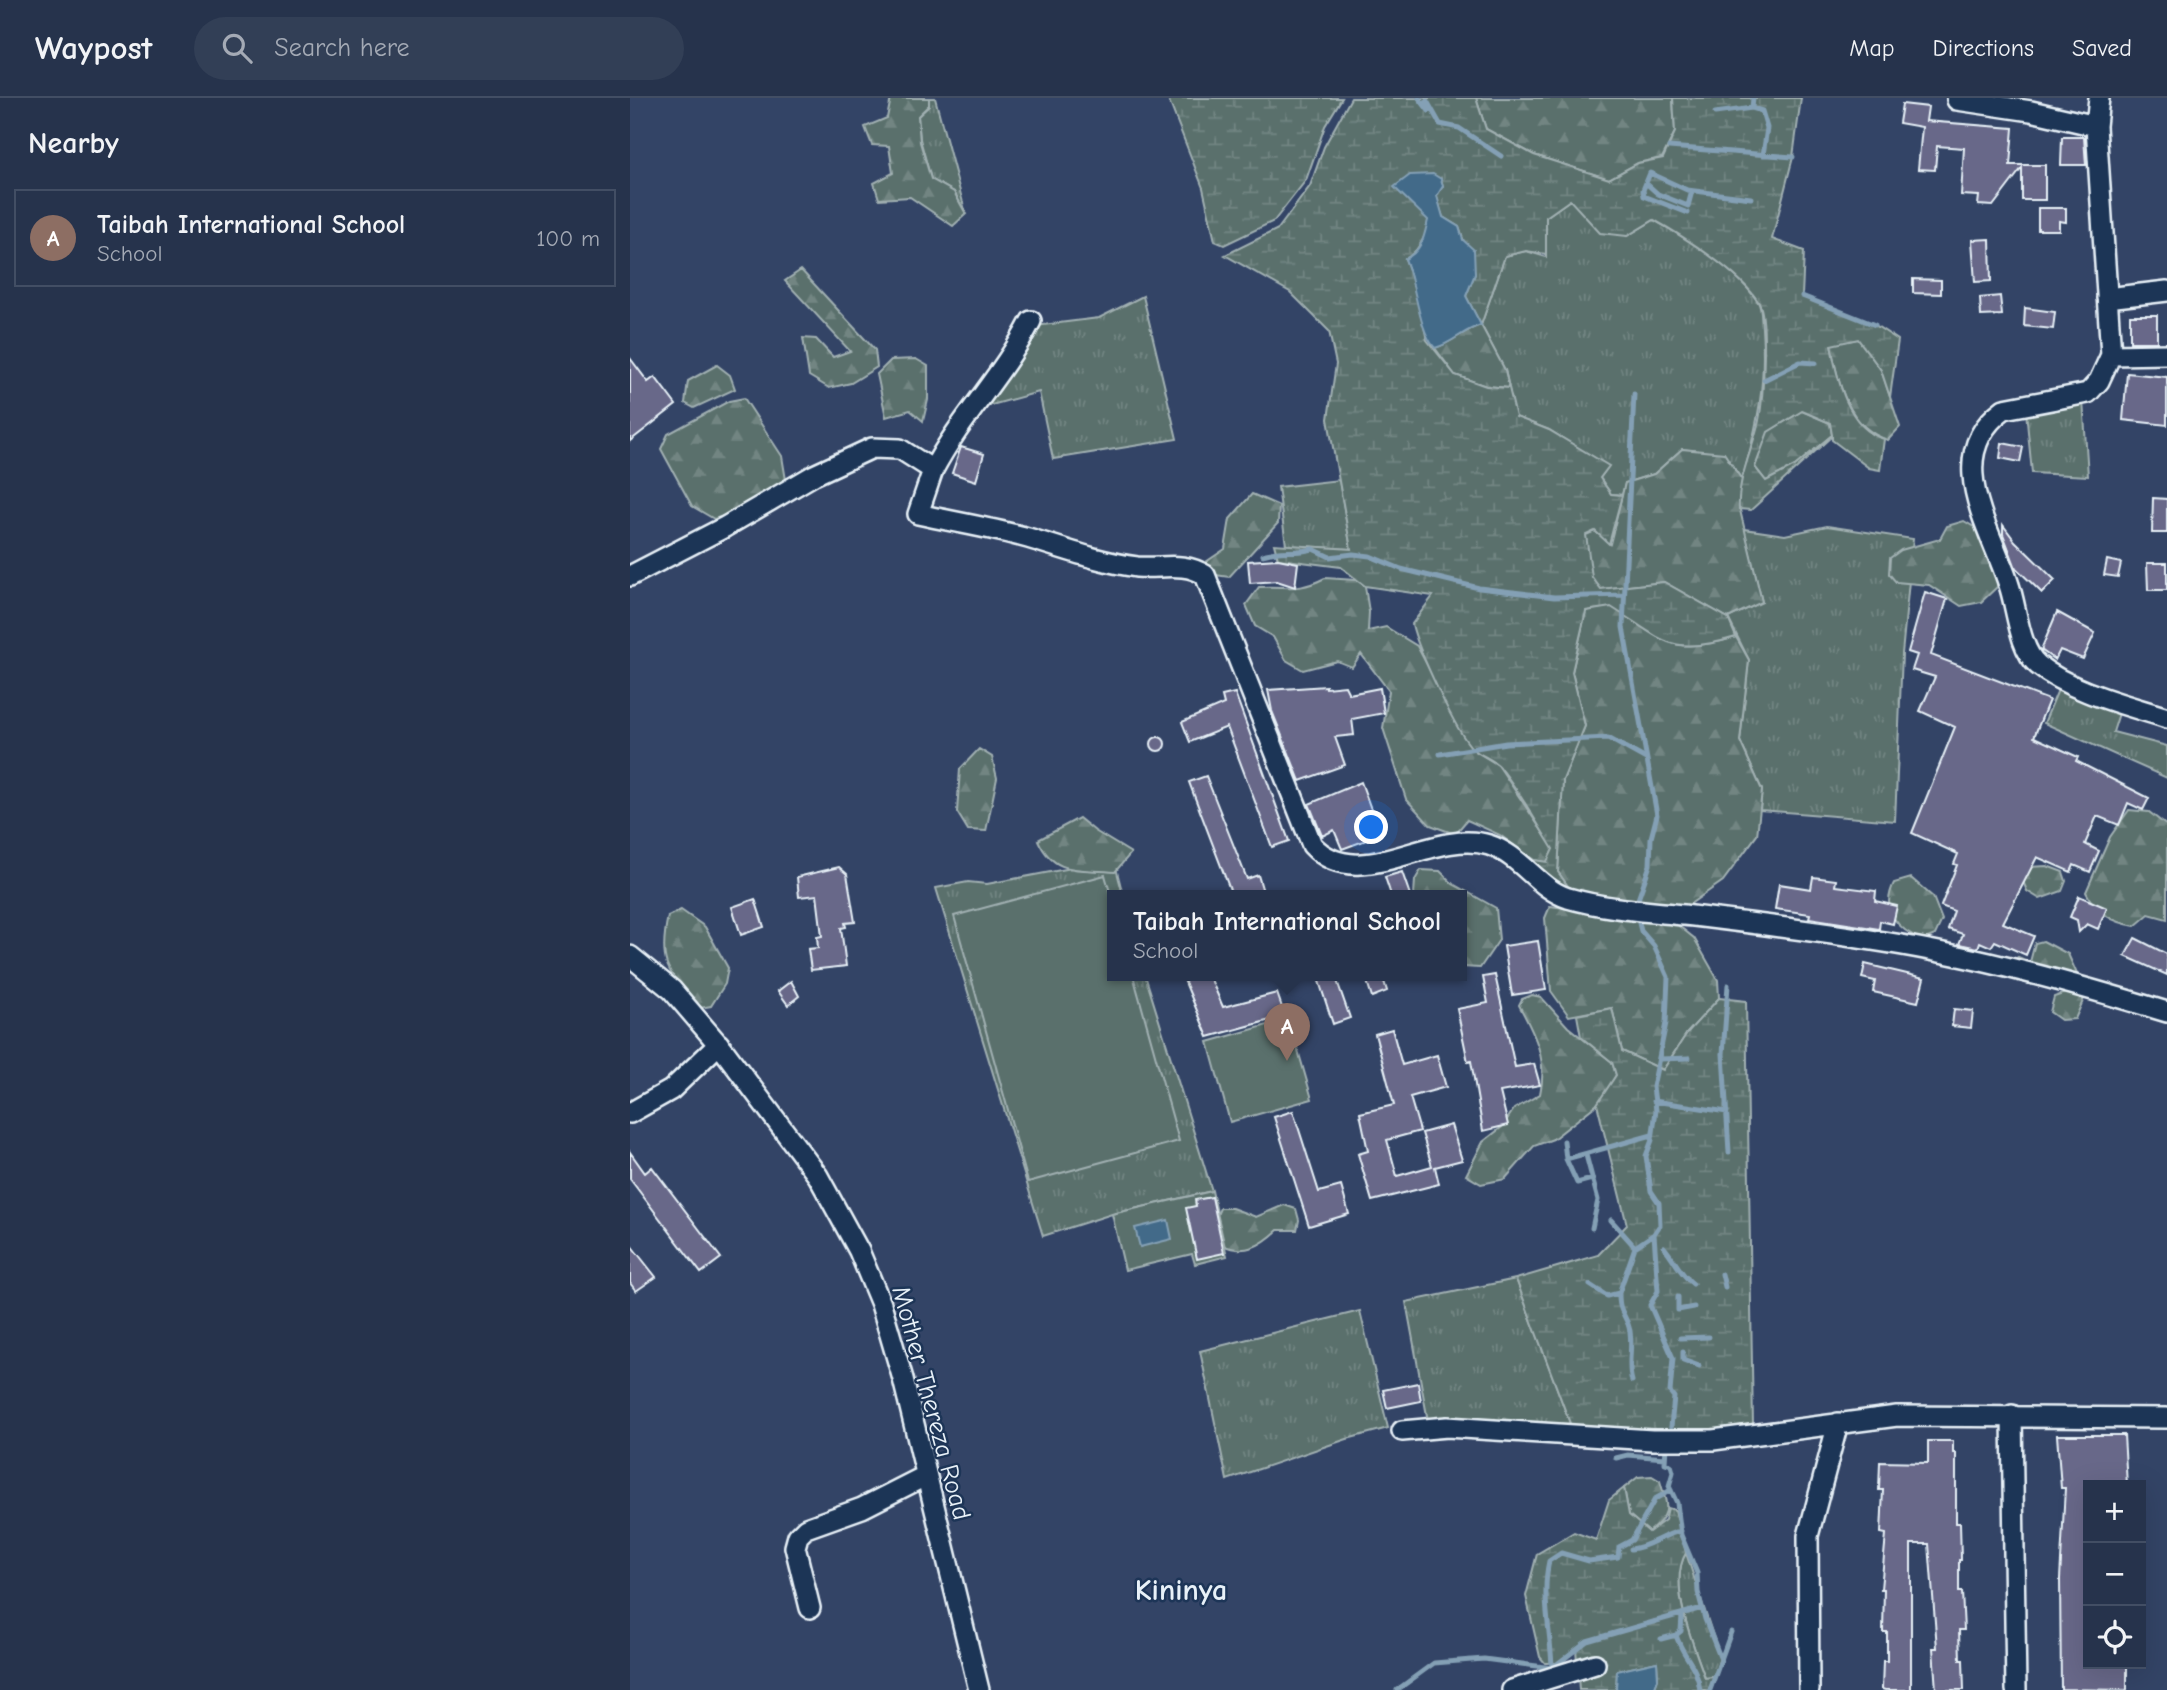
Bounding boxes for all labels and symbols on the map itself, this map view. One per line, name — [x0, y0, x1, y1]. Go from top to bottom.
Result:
your location — [1354, 810, 1388, 844]
pin: A — [1264, 1003, 1310, 1061]
street label: Mother Thereza Road — [885, 1283, 977, 1523]
district label: Kininya — [1135, 1573, 1227, 1608]

